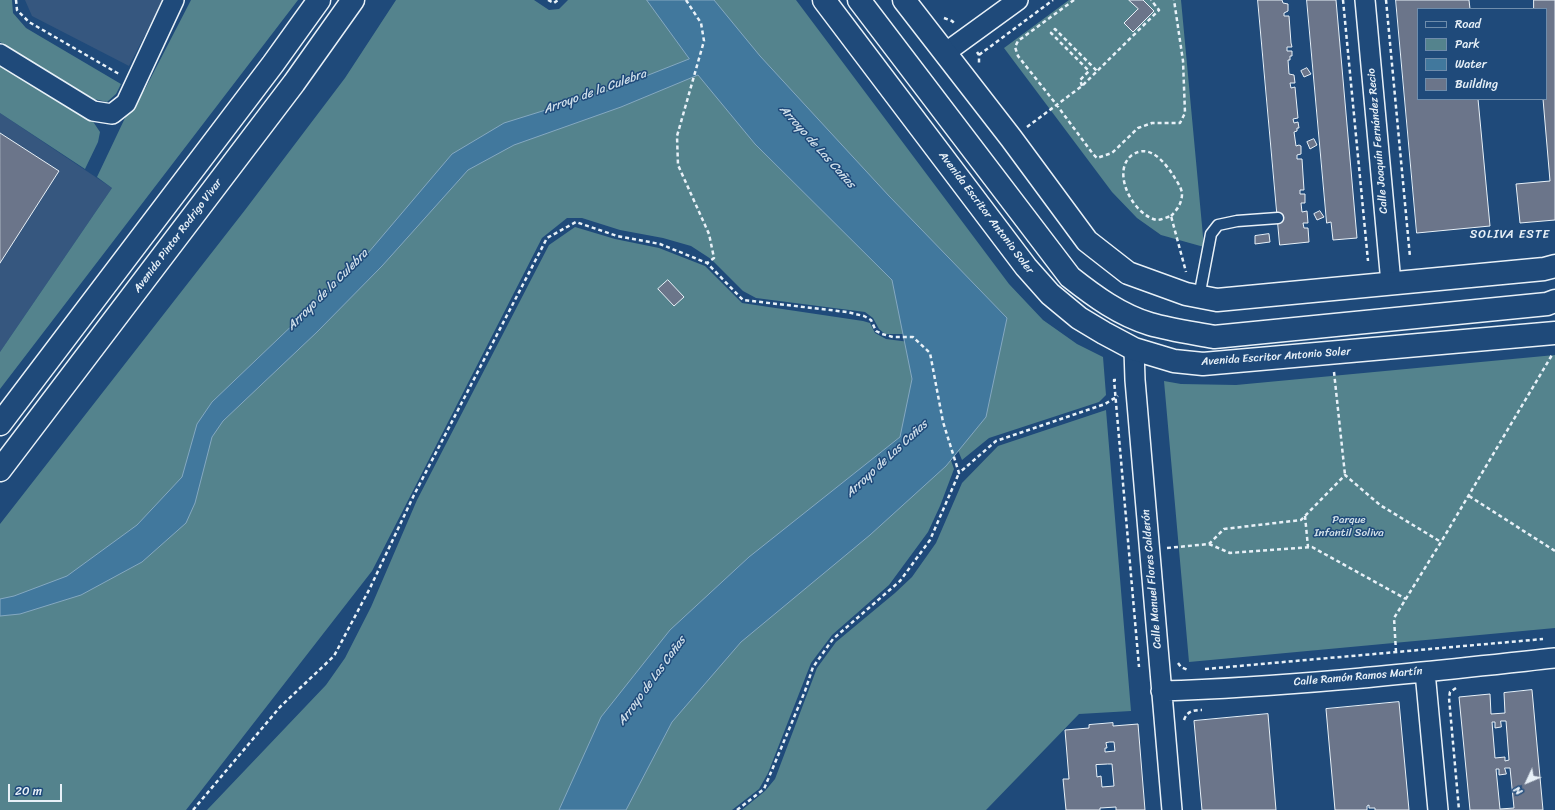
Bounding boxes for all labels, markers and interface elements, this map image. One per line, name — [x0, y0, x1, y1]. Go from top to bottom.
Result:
legend — [1417, 8, 1547, 100]
text: Road — [1455, 13, 1481, 35]
text: Park — [1455, 33, 1480, 55]
text: Water — [1455, 53, 1487, 75]
water label: Arroyo de la Culebra — [542, 67, 648, 117]
street label: Calle Joaquín Fernández Recio — [1365, 68, 1391, 214]
text: Building — [1455, 73, 1498, 95]
water label: Arroyo de Las Cañas — [776, 103, 858, 191]
street label: Avenida Escritor Antonio Soler — [936, 149, 1036, 277]
street label: Avenida Pintor Rodrigo Vivar — [131, 177, 225, 295]
district label: SOLIVA ESTE — [1470, 228, 1550, 242]
water label: Arroyo de la Culebra — [285, 247, 371, 333]
street label: Avenida Escritor Antonio Soler — [1201, 345, 1351, 369]
water label: Arroyo de Las Cañas — [843, 417, 931, 501]
street label: Calle Manuel Flores Calderón — [1139, 509, 1165, 649]
park label: Parque Infantil Soliva — [1314, 513, 1384, 539]
water label: Arroyo de Las Cañas — [615, 634, 689, 728]
street label: Calle Ramón Ramos Martín — [1293, 665, 1423, 689]
north arrow — [1507, 762, 1547, 802]
scale bar — [10, 776, 64, 802]
text: 20 m — [15, 780, 42, 802]
text: N — [1509, 781, 1527, 800]

